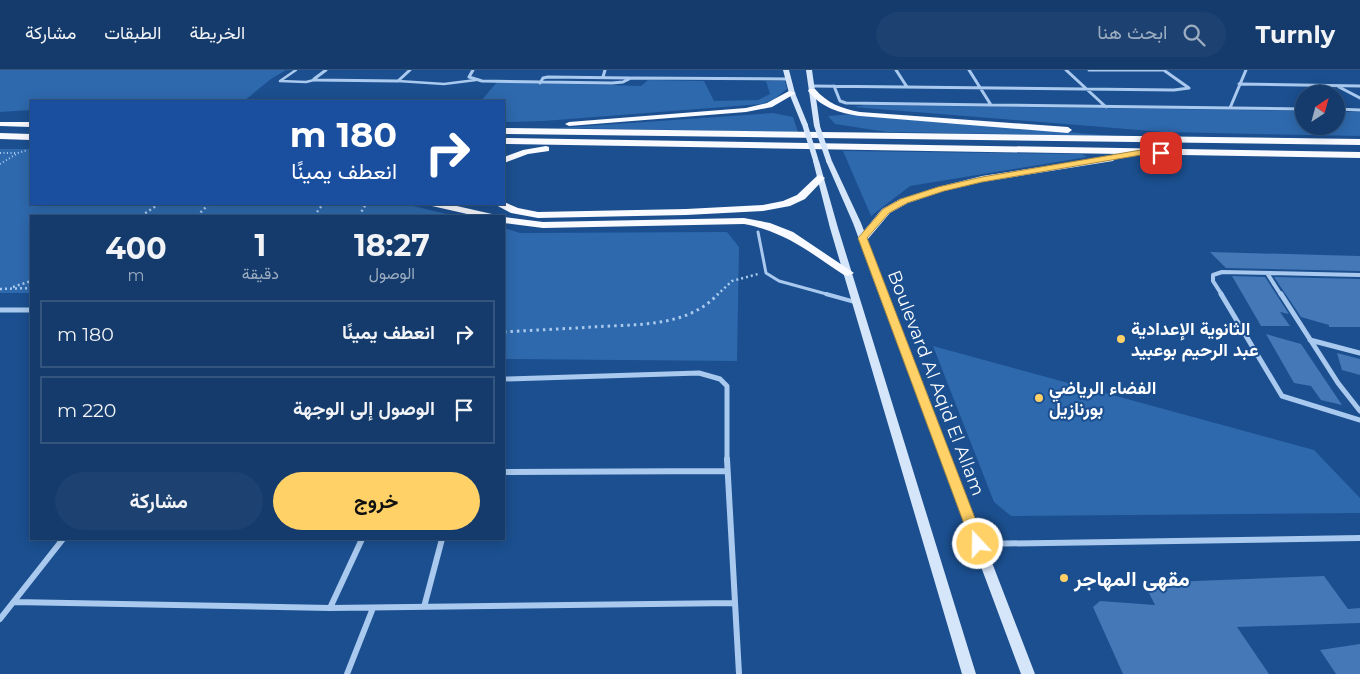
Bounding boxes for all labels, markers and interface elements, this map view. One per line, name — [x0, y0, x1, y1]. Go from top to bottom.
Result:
search box — [876, 12, 1226, 57]
text: Turnly — [1256, 20, 1335, 49]
text: ابحث هنا — [1097, 21, 1168, 44]
icon: search — [1180, 21, 1208, 49]
text: مشاركة — [25, 22, 76, 44]
text: الطبقات — [104, 22, 161, 44]
text: الخريطة — [189, 22, 245, 44]
north arrow — [1295, 85, 1345, 135]
map controls — [1295, 85, 1345, 135]
text: 180 m — [290, 113, 397, 156]
icon: right — [415, 120, 480, 185]
pin — [1140, 132, 1182, 174]
icon: arrive — [1147, 139, 1175, 167]
text: انعطف يمينًا — [291, 158, 397, 185]
text: 1 — [254, 227, 266, 264]
text: 18:27 — [354, 227, 430, 264]
text: 400 — [105, 230, 167, 267]
text: دقيقة — [242, 264, 279, 283]
text: الوصول — [369, 264, 415, 283]
text: m — [127, 266, 144, 285]
street label: Boulevard Al Aqid El Allam — [883, 267, 989, 499]
place label: الثانوية الإعدادية عبد الرحيم بوعبيد — [1131, 318, 1259, 362]
icon: right — [450, 320, 478, 348]
text: انعطف يمينًا — [342, 321, 435, 344]
text: 180 m — [57, 323, 114, 346]
marker: الثانوية الإعدادية عبد الرحيم بوعبيد — [1115, 333, 1127, 345]
place label: الفضاء الرياضي بورنازيل — [1049, 377, 1156, 420]
marker: الفضاء الرياضي بورنازيل — [1033, 392, 1045, 404]
icon: arrive — [450, 396, 478, 424]
text: الوصول إلى الوجهة — [293, 397, 435, 420]
text: 220 m — [57, 399, 116, 422]
button: مشاركة — [55, 472, 263, 530]
button: خروج — [273, 472, 480, 530]
position arrow — [951, 517, 1003, 569]
place label: مقهى المهاجر — [1073, 566, 1190, 592]
marker: مقهى المهاجر — [1058, 572, 1070, 584]

